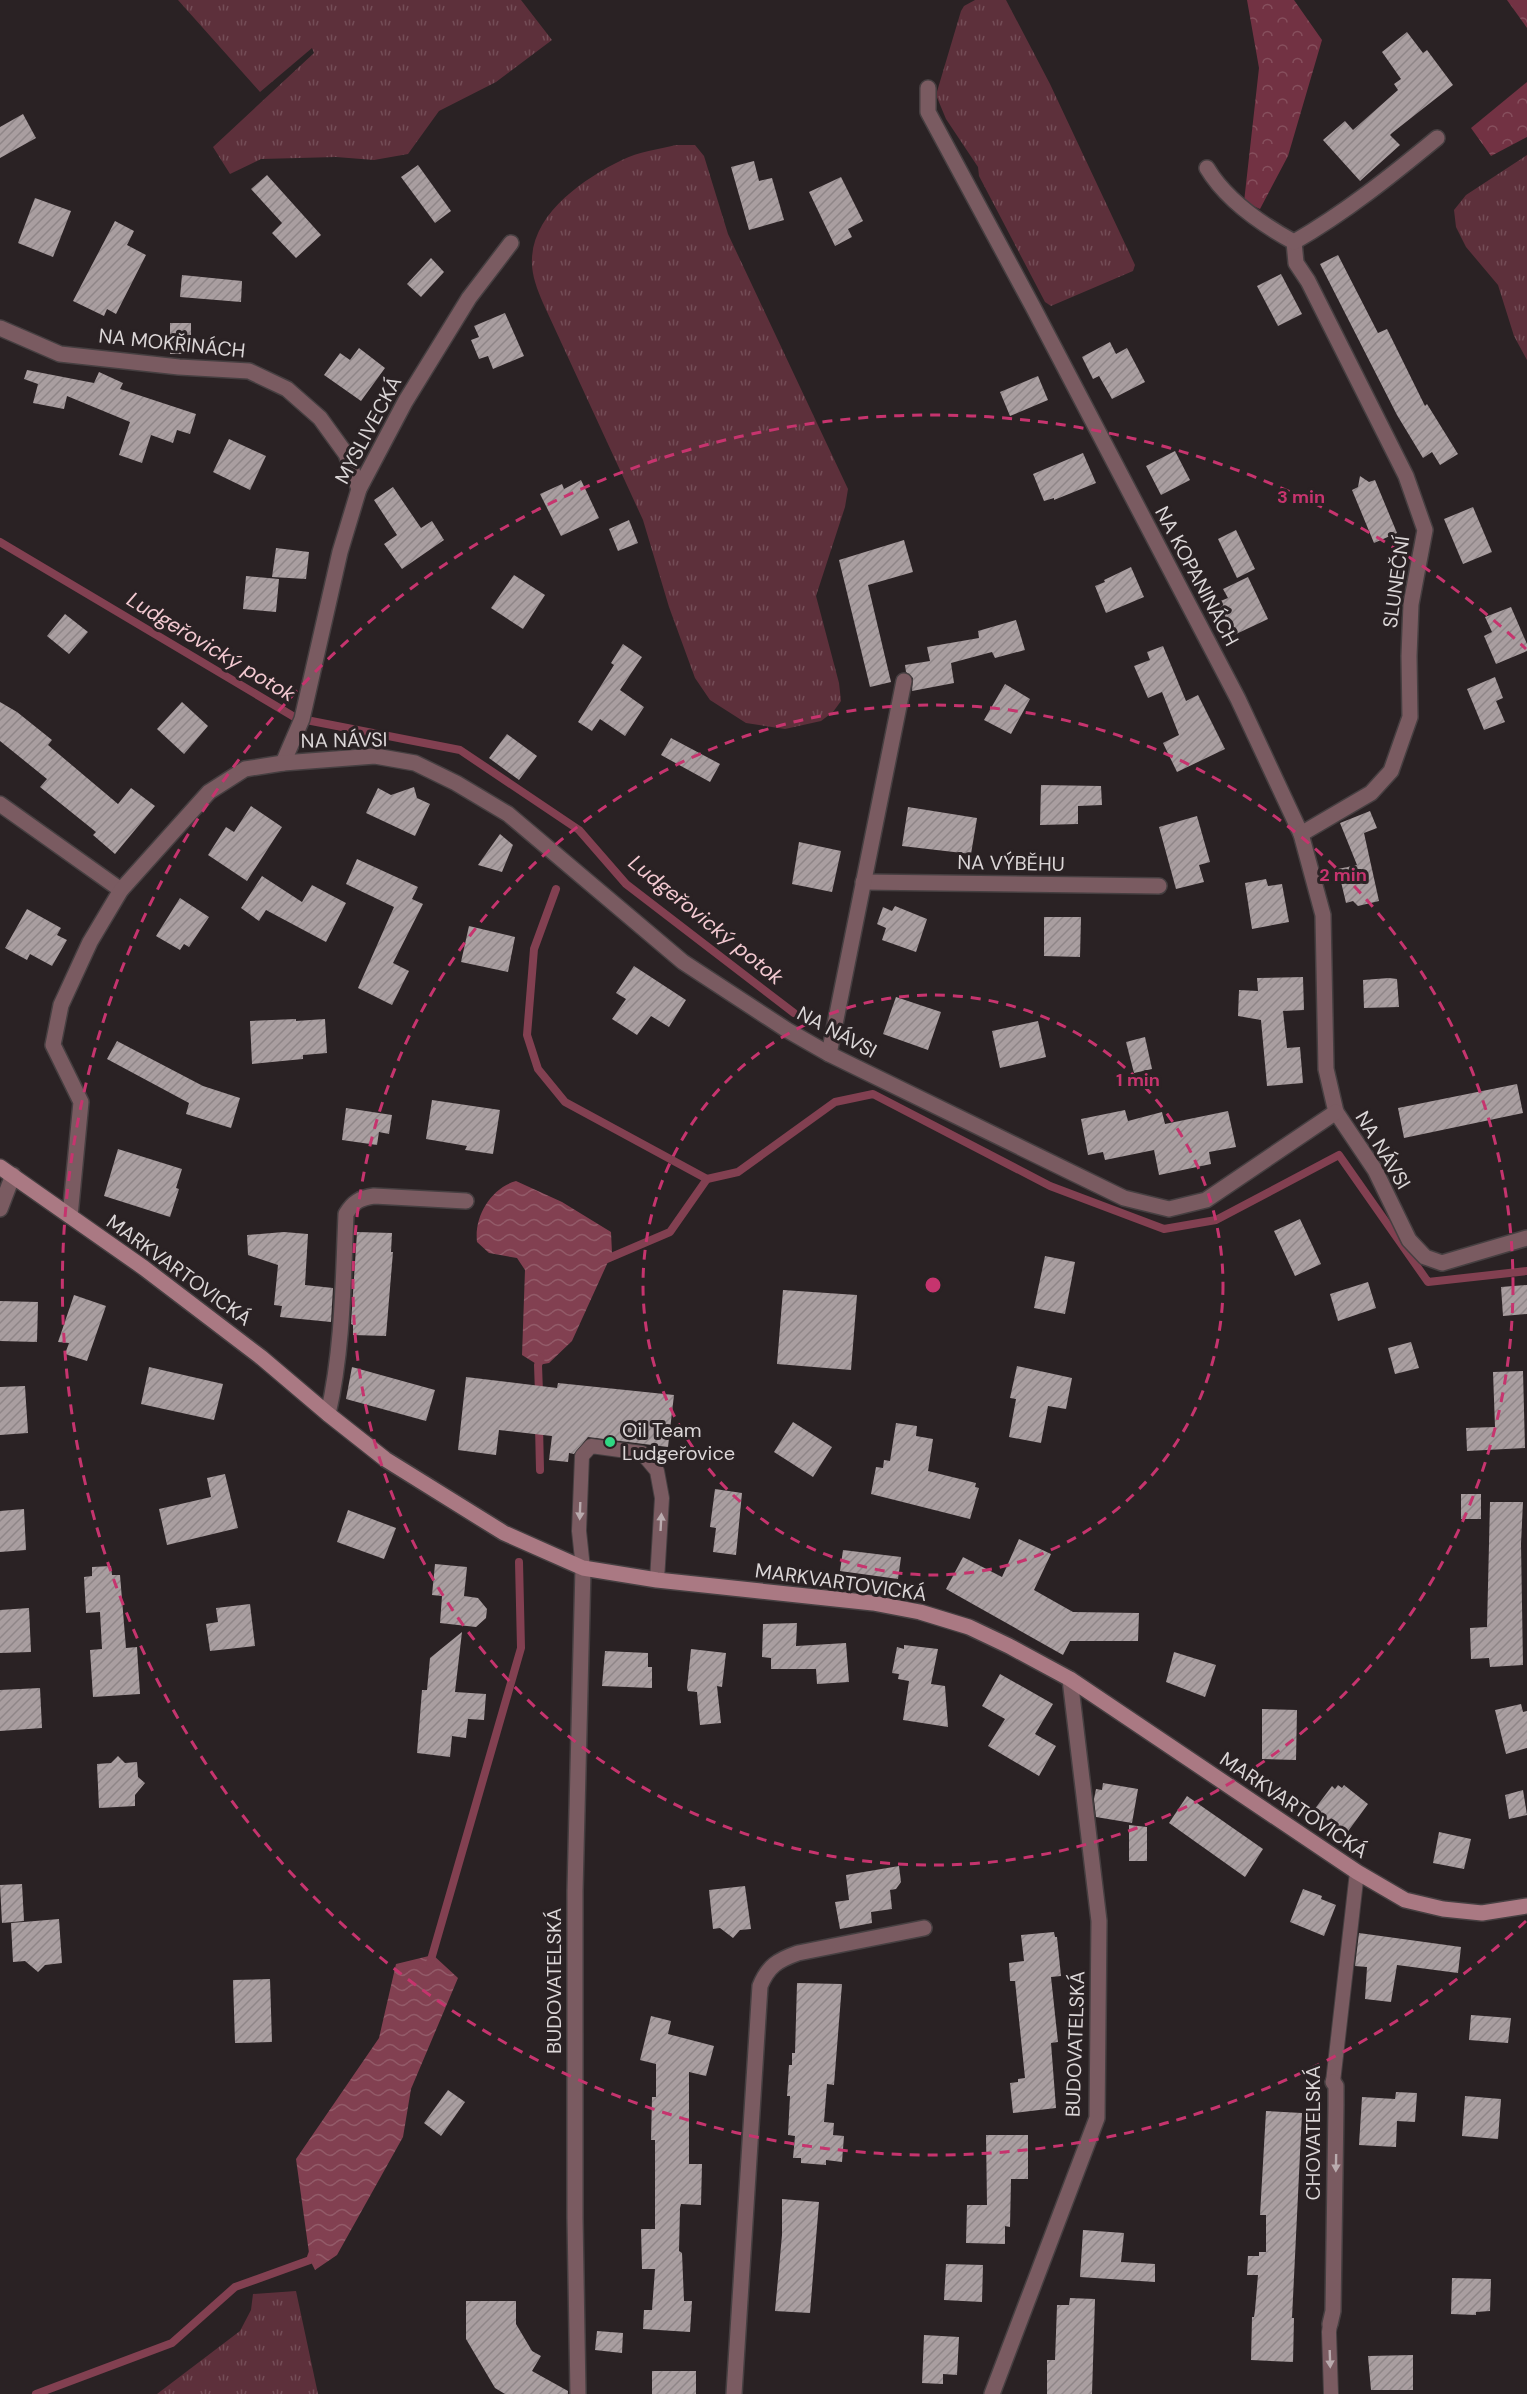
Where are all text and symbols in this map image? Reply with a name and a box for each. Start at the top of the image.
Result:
street label: NA MOKŘINÁCH [97,322,247,364]
street label: MYSLIVECKÁ [329,372,407,488]
text: 3 min [1277,485,1325,509]
street label: NA KOPANINÁCH [1149,502,1245,650]
street label: SLUNEČNÍ [1377,534,1415,630]
water label: Ludgeřovický potok [122,586,301,709]
street label: NA NÁVSI [300,726,388,754]
water label: Ludgeřovický potok [623,849,790,991]
street label: NA VÝBĚHU [957,849,1065,877]
text: 2 min [1319,863,1367,887]
street label: NA NÁVSI [793,1000,881,1064]
text: 1 min [1116,1068,1160,1092]
street label: NA NÁVSI [1350,1106,1416,1194]
street label: MARKVARTOVICKÁ [101,1209,257,1331]
centre of rings [923,1275,943,1295]
place label: Oil Team Ludgeřovice [622,1417,735,1466]
marker: Oil Team Ludgeřovice [603,1435,617,1449]
one-way arrow [575,1502,585,1521]
one-way arrow [656,1513,665,1532]
street label: MARKVARTOVICKÁ [754,1557,928,1607]
street label: MARKVARTOVICKÁ [1215,1746,1373,1864]
street label: BUDOVATELSKÁ [541,1908,567,2054]
street label: BUDOVATELSKÁ [1059,1971,1091,2117]
street label: CHOVATELSKÁ [1300,2065,1326,2201]
one-way arrow [1331,2154,1340,2173]
one-way arrow [1325,2349,1334,2368]

